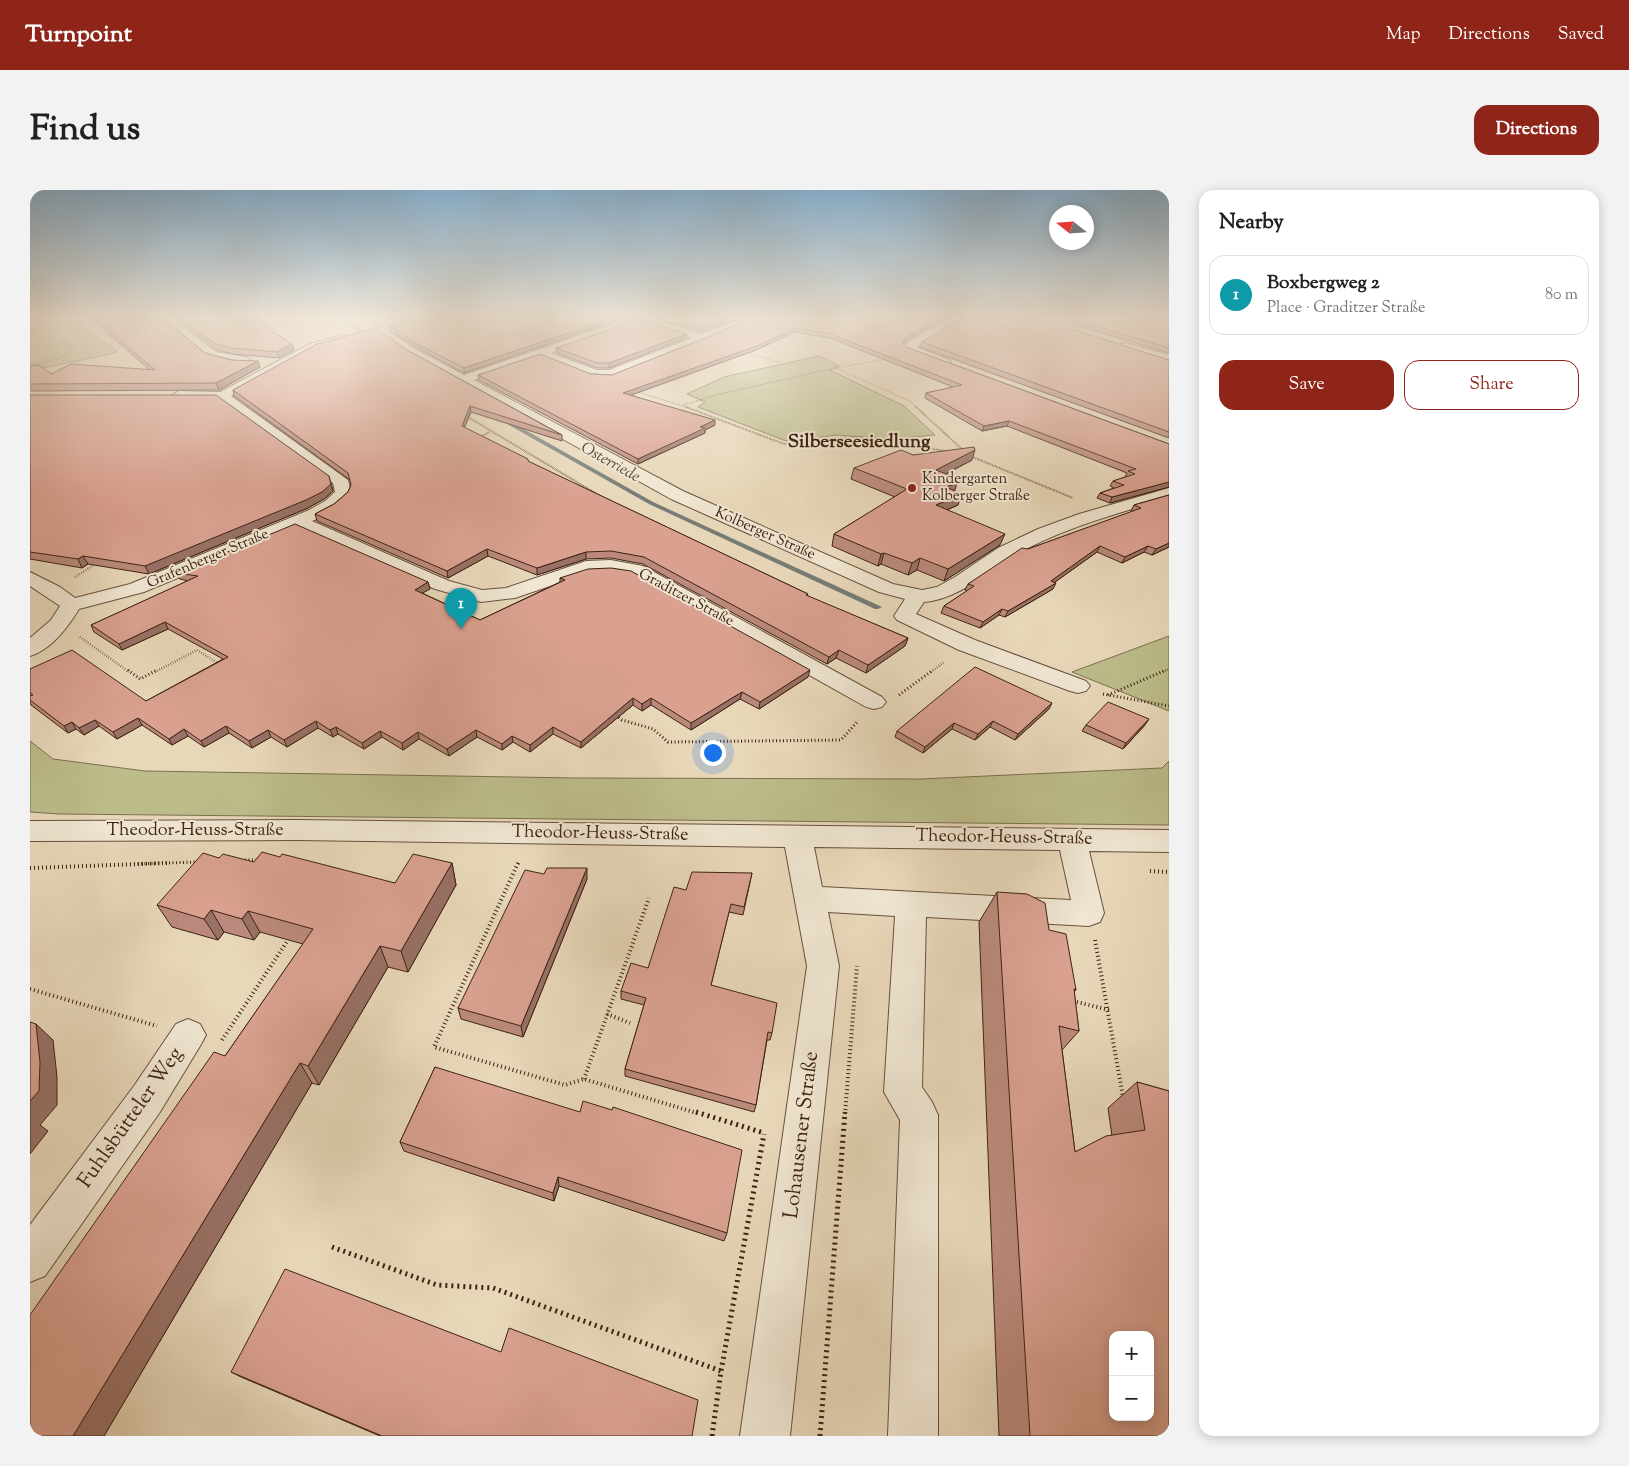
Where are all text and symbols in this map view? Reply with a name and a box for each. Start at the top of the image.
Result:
text: Turnpoint [25,18,132,52]
text: Map [1386,22,1421,48]
text: Directions [1449,22,1530,48]
text: Saved [1558,22,1604,48]
text: Find us [30,105,140,156]
button: Directions [1474,105,1599,155]
north arrow [1049,205,1094,250]
text: Nearby [1219,208,1284,238]
text: Boxbergweg 2 [1267,270,1380,297]
text: 1 [1233,284,1239,307]
text: 80 m [1545,284,1578,307]
text: Place · Graditzer Straße [1267,297,1426,320]
button: Save [1219,360,1394,410]
button: Share [1404,360,1579,410]
district label: Silberseesiedlung [788,429,931,456]
water label: Osterriede [576,437,644,489]
place label: Kindergarten Kolberger Straße [922,469,1030,507]
marker: Kindergarten Kolberger Straße [906,482,918,494]
street label: Kolberger Straße [711,502,819,566]
street label: Grafenberger Straße [144,524,272,594]
street label: Graditzer Straße [635,564,737,632]
pin: 1 [445,588,477,629]
your location [700,740,726,766]
street label: Theodor-Heuss-Straße [106,818,284,844]
street label: Theodor-Heuss-Straße [511,819,689,849]
street label: Theodor-Heuss-Straße [915,823,1093,853]
street label: Fuhlsbütteler Weg [71,1041,191,1195]
street label: Lohausener Straße [777,1050,827,1220]
map controls [1109,1331,1154,1421]
button: + [1109,1331,1154,1376]
button: − [1109,1376,1154,1421]

